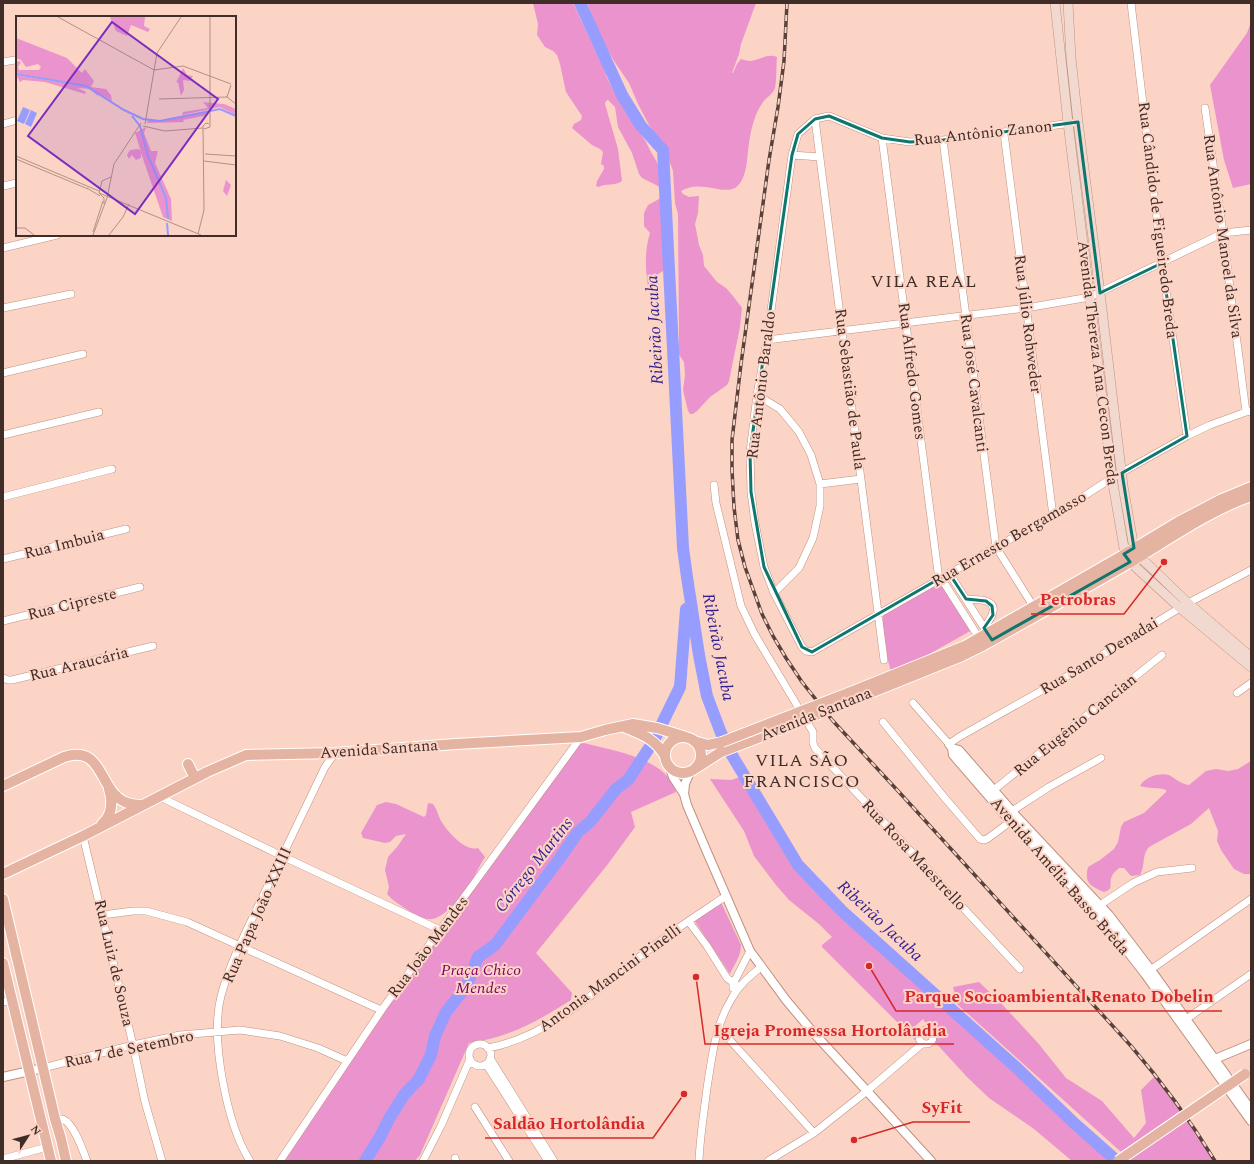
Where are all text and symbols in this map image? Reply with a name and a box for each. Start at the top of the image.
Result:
inset map [16,16,236,236]
street label: Rua Cândido de Figueiredo Breda [1132,100,1184,340]
street label: Rua Antônio Zanon [912,114,1054,152]
street label: Rua Antônio Manoel da Silva [1197,132,1249,340]
street label: Avenida Thereza Ana Cecon Breda [1071,239,1125,487]
street label: Rua Júlio Rohweder [1008,253,1048,395]
district label: VILA REAL [871,268,977,295]
water label: Ribeirão Jacuba [639,274,671,385]
street label: Rua Alfredo Gomes [892,301,932,441]
street label: Rua Sebastião de Paula [828,307,872,471]
street label: Rua Antônio Baraldo [740,310,782,460]
street label: Rua José Cavalcanti [954,312,994,454]
street label: Rua Ernesto Bergamasso [927,485,1091,593]
street label: Rua Imbuia [21,522,107,566]
street label: Rua Cipreste [25,581,119,627]
callout: Petrobras [1031,585,1124,614]
text: Petrobras [1040,587,1116,613]
water label: Ribeirão Jacuba [695,591,741,704]
street label: Rua Santo Denadai [1035,611,1163,701]
street label: Rua Araucária [27,640,131,688]
street label: Rua Eugênio Cancian [1008,668,1142,782]
street label: Avenida Santana [757,681,875,747]
street label: Avenida Santana [319,733,439,765]
district label: VILA SÃO FRANCISCO [743,747,861,795]
street label: Avenida Amélia Basso Brêda [984,792,1136,961]
street label: Rua Rosa Maestrello [856,794,972,916]
water label: Córrego Martins [489,812,579,918]
street label: Rua Papa João XXIII [216,843,298,987]
water label: Ribeirão Jacuba [831,874,929,968]
street label: Rua João Mendes [382,891,474,1003]
street label: Rua Luiz de Souza [88,897,140,1029]
street label: Antonia Mancini Pinelli [533,918,687,1038]
park label: Praça Chico Mendes [441,958,521,1000]
callout: Parque Socioambiental Renato Dobelin [896,982,1222,1011]
text: Parque Socioambiental Renato Dobelin [904,984,1214,1010]
callout: Igreja Promesssa Hortolândia [705,1015,954,1044]
text: Igreja Promesssa Hortolândia [714,1018,947,1044]
street label: Rua 7 de Setembro [62,1024,196,1074]
callout: SyFit [913,1093,970,1122]
text: SyFit [922,1095,963,1121]
callout: Saldão Hortolândia [485,1109,653,1138]
text: Saldão Hortolândia [493,1111,645,1137]
north arrow [8,1116,48,1156]
text: N [26,1122,45,1139]

